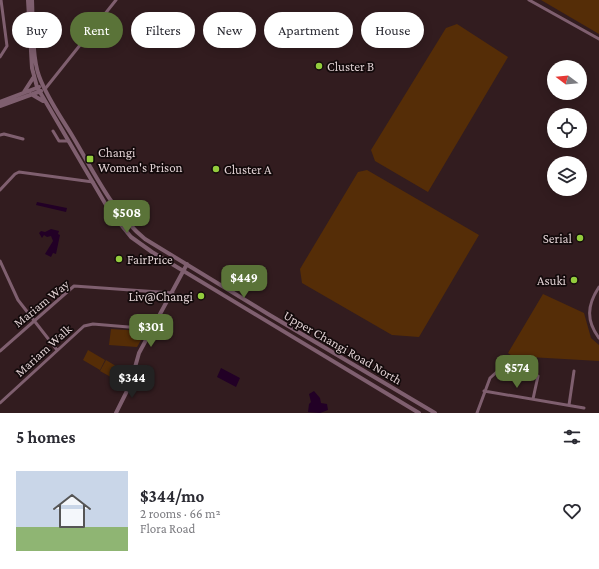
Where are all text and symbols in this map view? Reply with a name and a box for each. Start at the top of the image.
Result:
chip: Buy [12,12,62,48]
chip: Rent [70,12,123,48]
chip: Filters [131,12,195,48]
chip: New [203,12,256,48]
chip: Apartment [264,12,353,48]
chip: House [361,12,424,48]
place label: Cluster B [327,59,374,74]
north arrow [547,60,587,100]
map controls [547,60,587,196]
marker: Cluster B [314,61,324,71]
button: locate [547,108,587,148]
place label: Changi Women's Prison [98,145,183,175]
marker: Changi Women's Prison [85,154,95,164]
button: layers [547,156,587,196]
place label: Cluster A [224,162,272,177]
marker: Cluster A [211,164,221,174]
pin: $508 [103,200,151,234]
text: $508 [113,205,141,220]
place label: Serial [543,231,573,246]
marker: Serial [575,233,585,243]
place label: FairPrice [127,252,173,267]
marker: FairPrice [114,254,124,264]
pin: $449 [220,265,268,299]
text: $449 [230,270,258,285]
place label: Asuki [537,273,567,288]
marker: Asuki [569,275,579,285]
street label: Mariam Way [11,276,73,330]
place label: Liv@Changi [128,289,194,304]
marker: Liv@Changi [196,291,206,301]
street label: Upper Changi Road North [281,307,405,387]
pin: $301 [127,314,175,348]
text: $301 [138,319,164,334]
street label: Mariam Walk [12,321,75,380]
pin: $574 [493,355,541,389]
text: $574 [504,360,530,375]
pin: $344 [108,365,156,399]
text: $344 [119,370,145,385]
icon: filters [561,426,583,448]
text: 5 homes [16,428,75,447]
icon: home [48,487,96,535]
text: $344/mo [140,487,204,506]
icon: heart [561,500,583,522]
text: 2 rooms · 66 m² [140,506,221,521]
text: Flora Road [140,521,195,536]

